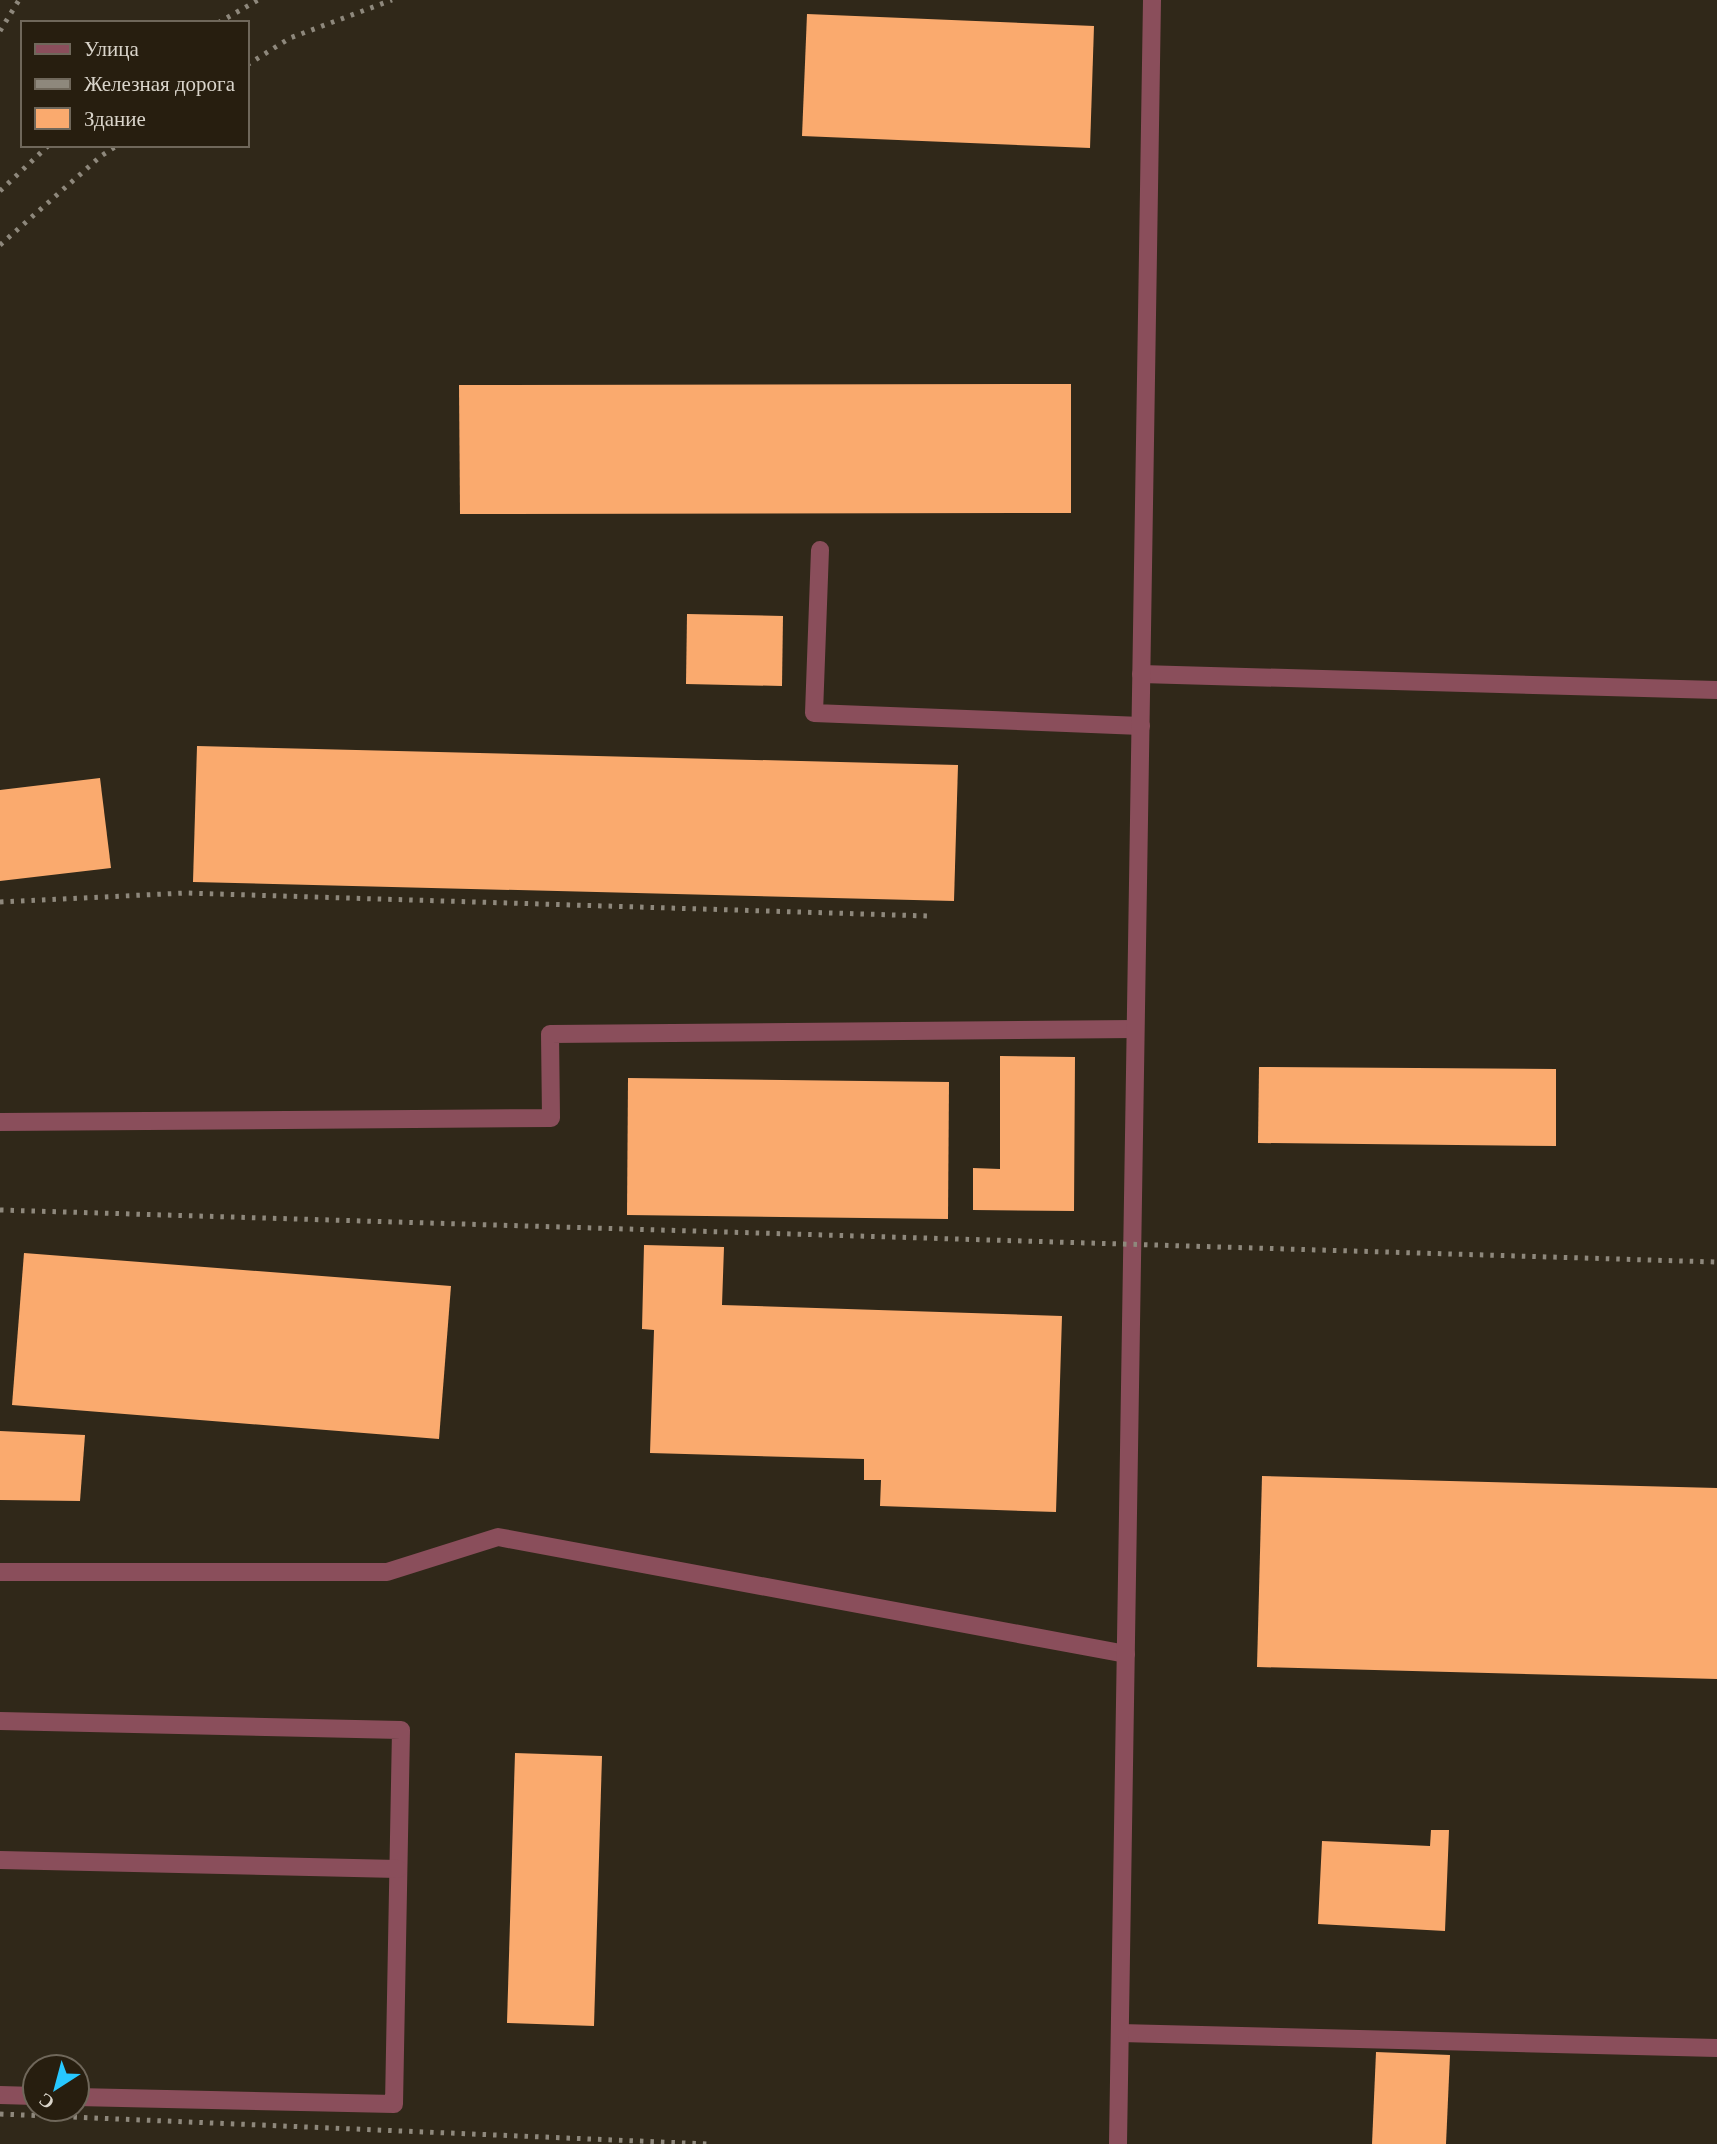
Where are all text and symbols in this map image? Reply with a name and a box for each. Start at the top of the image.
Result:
legend [21,21,248,147]
text: Улица [84,37,139,61]
text: Железная дорога [84,72,236,96]
text: Здание [84,107,146,131]
north arrow [21,2053,91,2123]
text: С [35,2089,58,2114]

